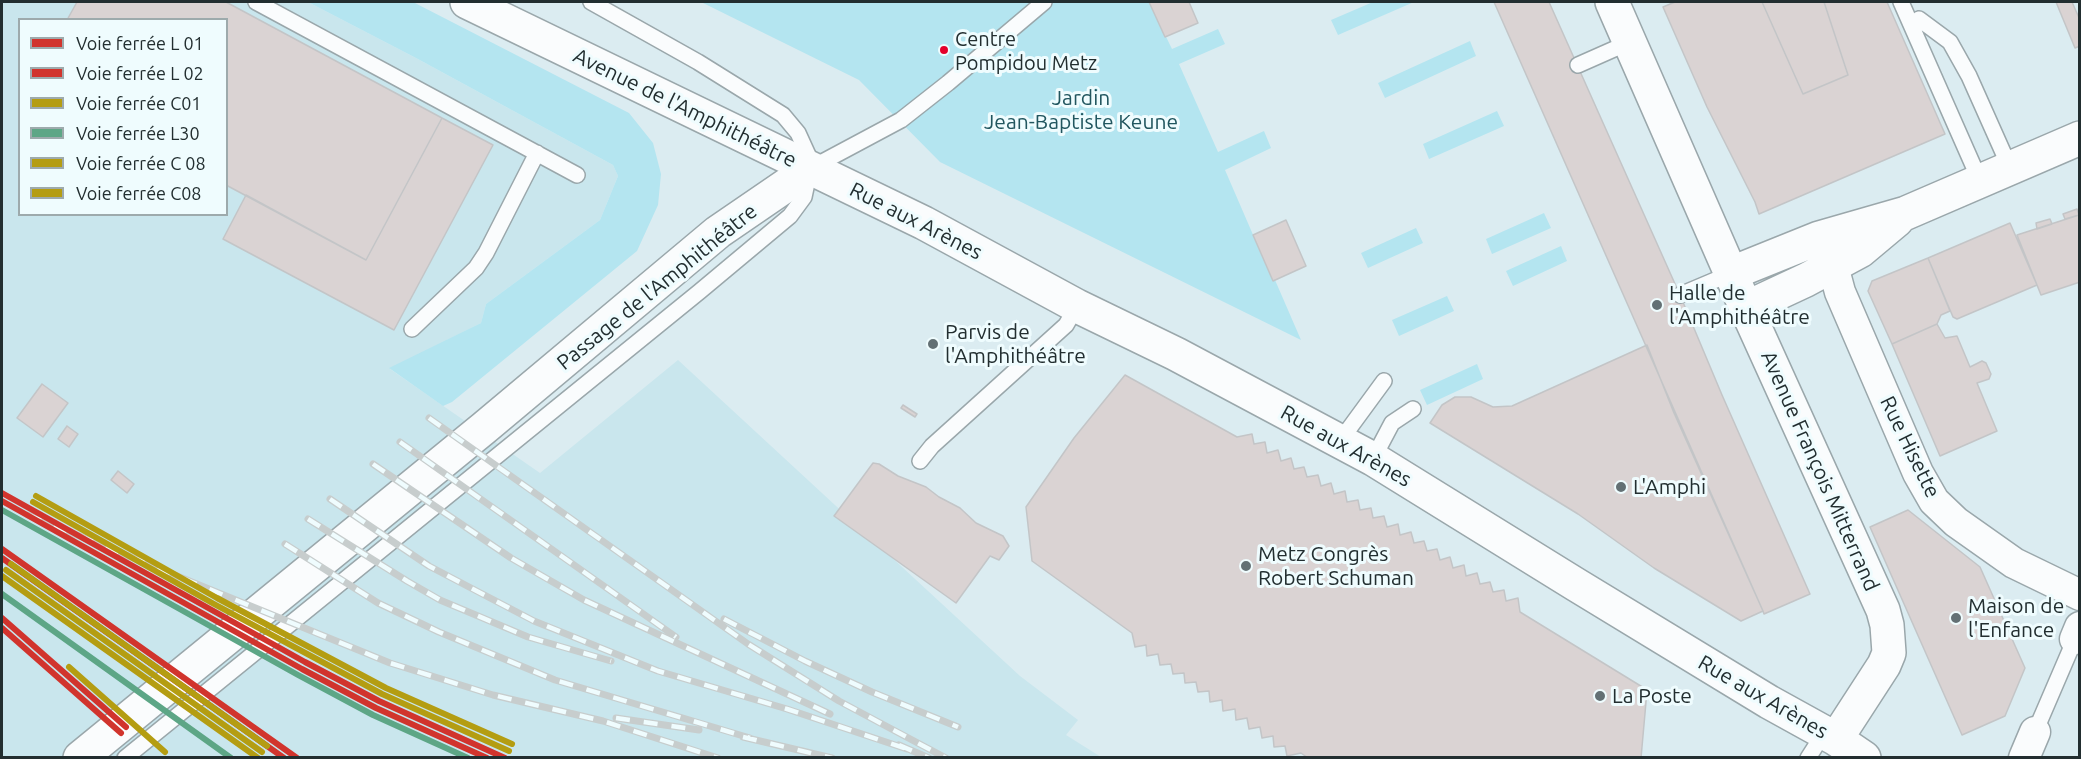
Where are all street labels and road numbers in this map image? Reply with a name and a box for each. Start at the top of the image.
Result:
street label: Avenue de l'Amphithéâtre [569,43,801,173]
street label: Rue aux Arènes [845,177,987,265]
street label: Passage de l'Amphithéâtre [552,199,762,375]
street label: Avenue François Mitterrand [1756,347,1884,595]
street label: Rue Hisette [1875,392,1945,502]
street label: Rue aux Arènes [1276,400,1416,492]
street label: Rue aux Arènes [1694,650,1832,744]

